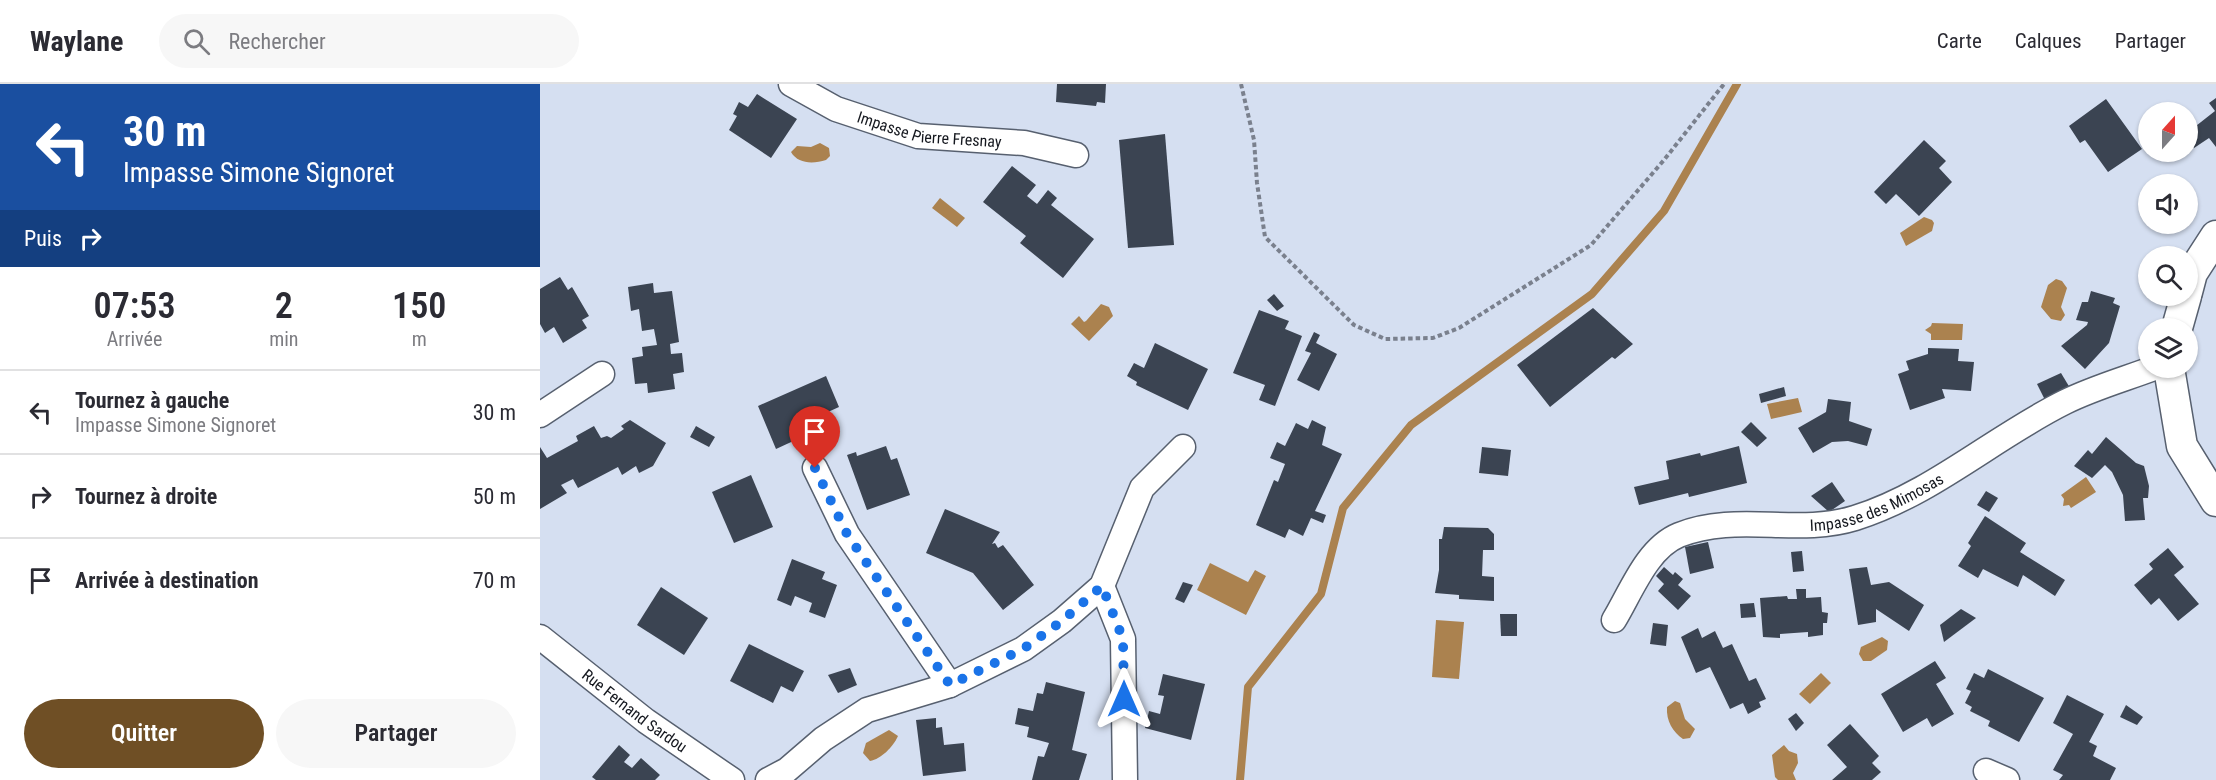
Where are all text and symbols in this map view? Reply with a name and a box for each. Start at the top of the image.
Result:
search box [159,14,579,68]
text: Waylane [30,25,123,58]
icon: search [180,25,213,58]
text: Rechercher [228,29,326,54]
text: Carte [1937,29,1982,53]
text: Calques [2015,29,2082,53]
text: Partager [2115,29,2186,53]
north arrow [2138,102,2198,162]
map controls [2138,102,2198,378]
text: 30 m [123,107,206,156]
street label: Impasse Pierre Fresnay [855,107,1003,151]
icon: left [24,108,102,186]
text: Impasse Simone Signoret [123,157,395,189]
button: sound [2138,174,2198,234]
icon: right [74,222,107,255]
text: Puis [24,226,62,251]
button: search [2138,246,2198,306]
text: 07:53 [94,285,176,327]
text: 2 [275,285,293,327]
text: 150 [392,285,446,327]
button: layers [2138,318,2198,378]
text: Arrivée [107,327,162,351]
text: min [269,327,298,351]
text: m [412,327,427,351]
text: Tournez à gauche [75,388,229,413]
icon: left [24,396,57,429]
text: 30 m [473,400,516,425]
pin [789,406,840,468]
text: Impasse Simone Signoret [75,413,276,437]
icon: arrive [798,415,831,448]
street label: Impasse des Mimosas [1809,469,1946,535]
icon: right [24,480,57,513]
text: Tournez à droite [75,484,217,509]
text: 50 m [473,484,516,509]
icon: arrive [24,564,57,597]
text: Arrivée à destination [75,568,259,593]
text: 70 m [473,568,516,593]
street label: Rue Fernand Sardou [579,665,691,756]
position arrow [1092,667,1156,731]
button: Quitter [24,699,264,768]
button: Partager [276,699,516,768]

